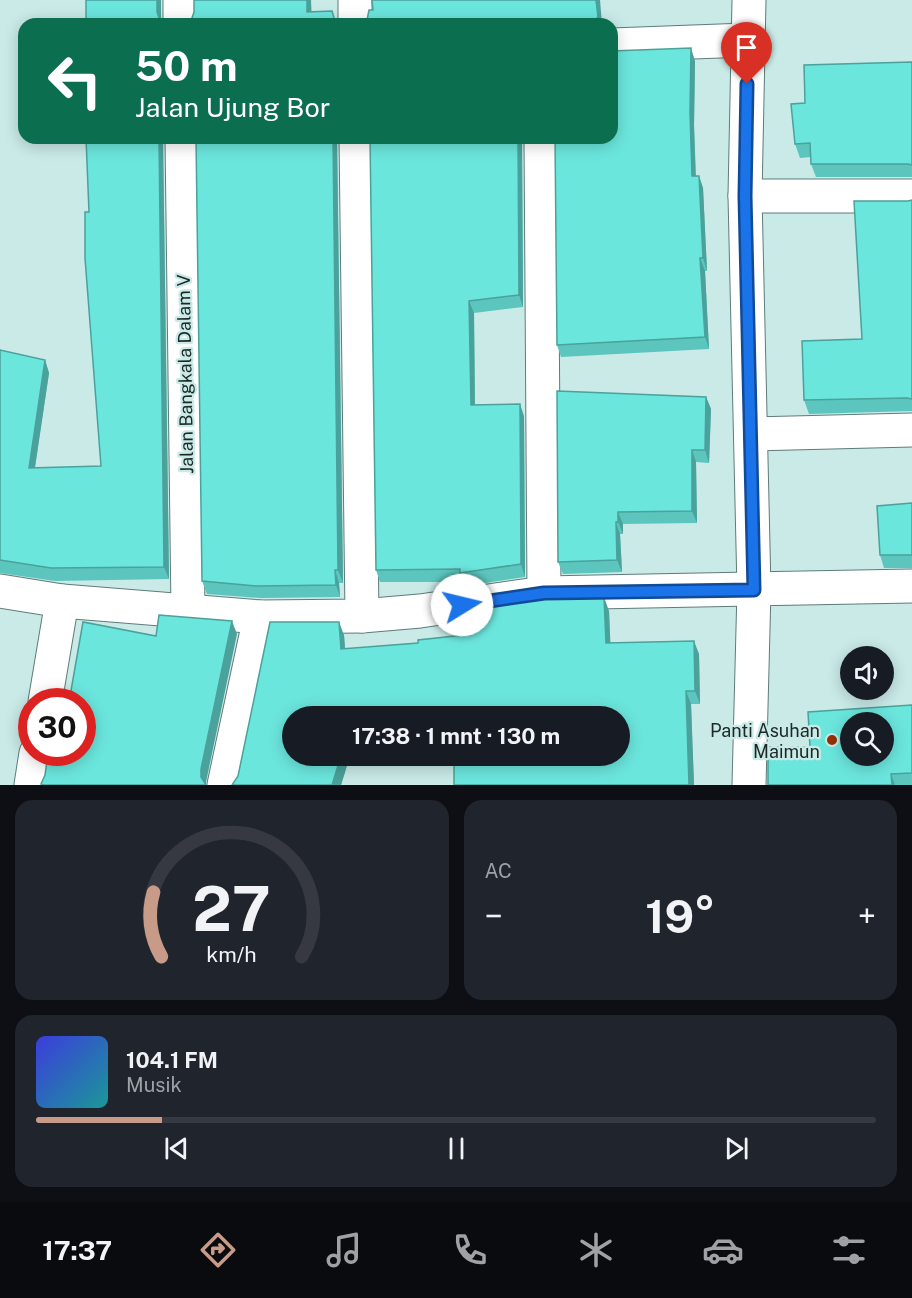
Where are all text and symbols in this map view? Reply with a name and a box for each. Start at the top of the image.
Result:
pin [721,22,772,84]
icon: arrive [730,31,763,64]
text: 50 m [135,41,238,90]
icon: left [36,42,114,120]
text: Jalan Ujung Bor [135,91,330,123]
street label: Jalan Bangkala Dalam V [173,274,197,474]
position arrow [430,573,494,637]
map controls [840,646,894,766]
button: sound [840,646,894,700]
speed limit sign: 30 [18,688,96,766]
button: search [840,712,894,766]
place label: Panti Asuhan Maimun [710,720,820,762]
text: 17:38 · 1 mnt · 130 m [352,723,560,749]
marker: Panti Asuhan Maimun [825,733,839,747]
text: AC [485,859,512,883]
text: 27 [192,872,271,945]
text: 19° [645,890,715,943]
text: − [485,897,503,935]
text: + [858,897,876,935]
text: km/h [207,942,257,967]
text: 104.1 FM [126,1047,218,1073]
text: Musik [126,1073,182,1097]
icon: previous [160,1132,193,1165]
icon: pause [440,1132,473,1165]
icon: next [720,1132,753,1165]
icon: directions [197,1229,239,1271]
icon: music [323,1229,365,1271]
icon: phone [449,1229,491,1271]
icon: climate [575,1229,617,1271]
icon: car [702,1229,744,1271]
icon: filters [828,1229,870,1271]
text: 17:37 [42,1234,112,1266]

